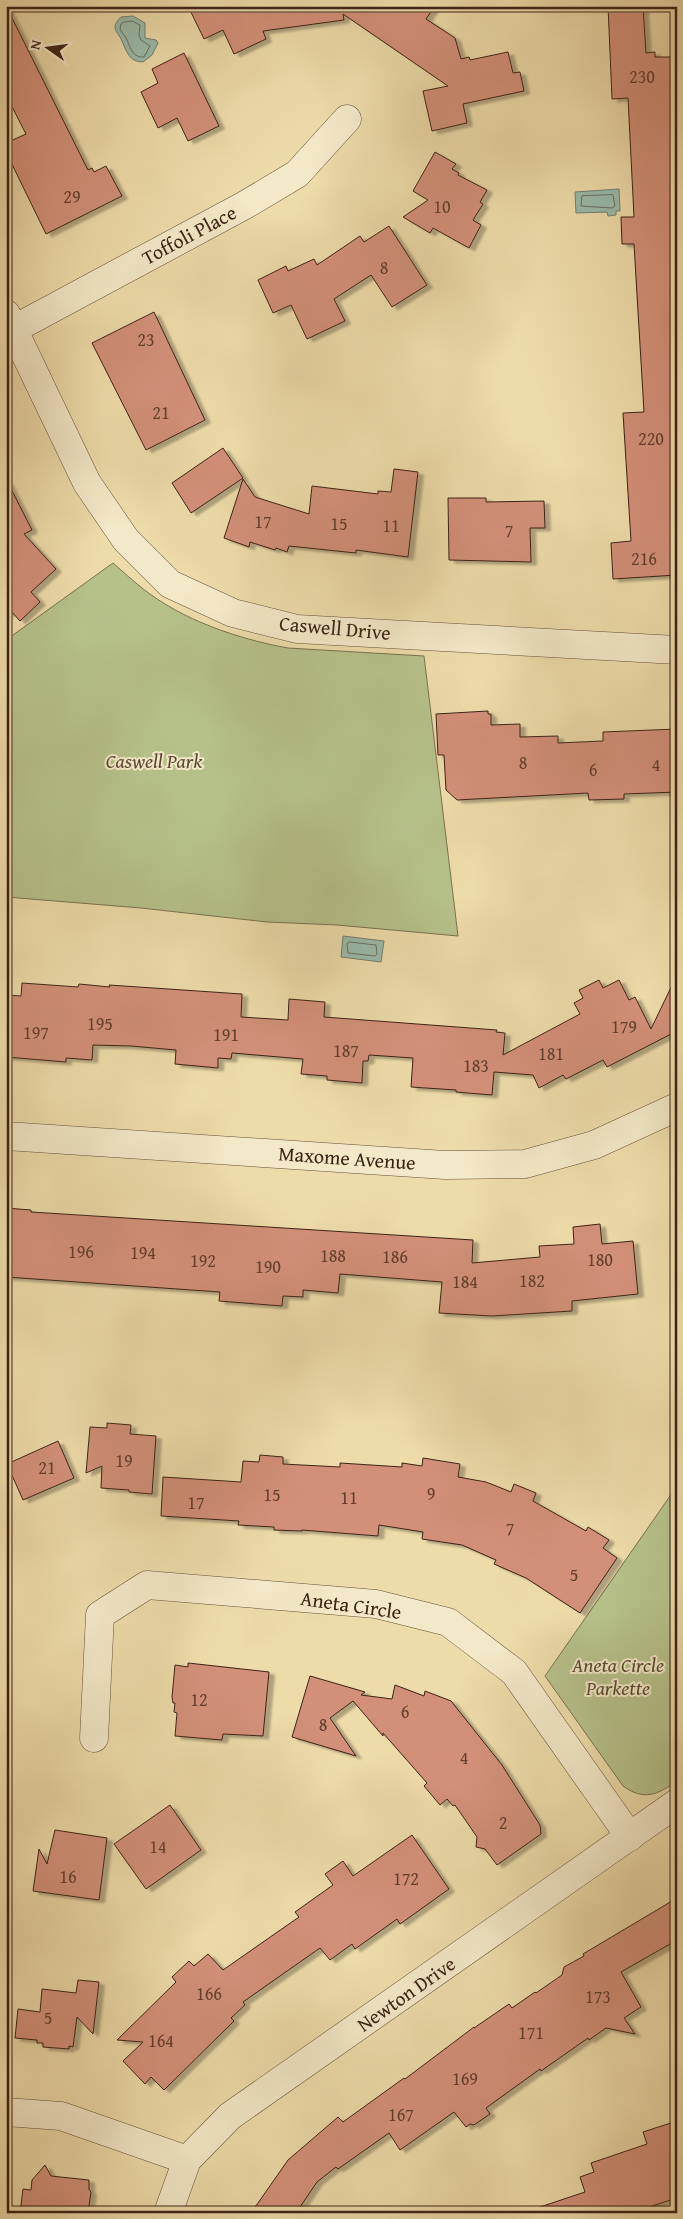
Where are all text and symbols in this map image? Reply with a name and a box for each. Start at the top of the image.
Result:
north arrow [22,22,72,72]
text: N [25,37,46,52]
house number: 230 [629,63,655,90]
house number: 29 [63,183,81,210]
house number: 10 [433,193,451,220]
street label: Toffoli Place [136,197,241,272]
house number: 8 [380,254,388,281]
house number: 23 [137,326,155,353]
house number: 21 [152,399,170,426]
house number: 220 [638,425,664,452]
house number: 17 [254,508,272,535]
house number: 15 [330,510,348,537]
house number: 11 [382,512,400,539]
house number: 7 [505,517,513,544]
house number: 216 [631,545,657,572]
street label: Caswell Drive [278,608,392,647]
park label: Caswell Park [106,746,203,775]
house number: 8 [519,749,527,776]
house number: 4 [652,751,660,778]
house number: 6 [589,756,597,783]
house number: 195 [87,1010,113,1037]
house number: 179 [611,1013,637,1040]
house number: 197 [23,1019,49,1046]
house number: 191 [213,1021,239,1048]
house number: 187 [333,1037,359,1064]
house number: 181 [538,1040,564,1067]
house number: 183 [463,1052,489,1079]
street label: Maxome Avenue [277,1138,417,1177]
house number: 196 [68,1238,94,1265]
house number: 194 [130,1239,156,1266]
house number: 188 [320,1242,346,1269]
house number: 186 [382,1243,408,1270]
house number: 180 [587,1246,613,1273]
house number: 192 [190,1247,216,1274]
house number: 190 [255,1253,281,1280]
house number: 182 [519,1267,545,1294]
house number: 184 [452,1268,478,1295]
house number: 19 [115,1447,133,1474]
house number: 21 [38,1454,56,1481]
house number: 9 [427,1480,435,1507]
house number: 15 [263,1481,281,1508]
house number: 11 [340,1484,358,1511]
house number: 17 [187,1489,205,1516]
house number: 7 [506,1515,514,1542]
house number: 5 [570,1561,578,1588]
street label: Aneta Circle [299,1583,403,1626]
park label: Aneta Circle Parkette [571,1650,664,1702]
house number: 12 [190,1686,208,1713]
house number: 6 [401,1698,409,1725]
house number: 8 [319,1711,327,1738]
house number: 4 [460,1744,468,1771]
house number: 2 [499,1809,507,1836]
house number: 14 [149,1833,167,1860]
house number: 16 [59,1863,77,1890]
house number: 172 [393,1865,419,1892]
street label: Newton Drive [351,1949,461,2038]
house number: 166 [196,1980,222,2007]
house number: 173 [585,1983,611,2010]
house number: 5 [44,2004,52,2031]
house number: 171 [518,2019,544,2046]
house number: 164 [148,2027,174,2054]
house number: 169 [452,2065,478,2092]
house number: 167 [388,2101,414,2128]

